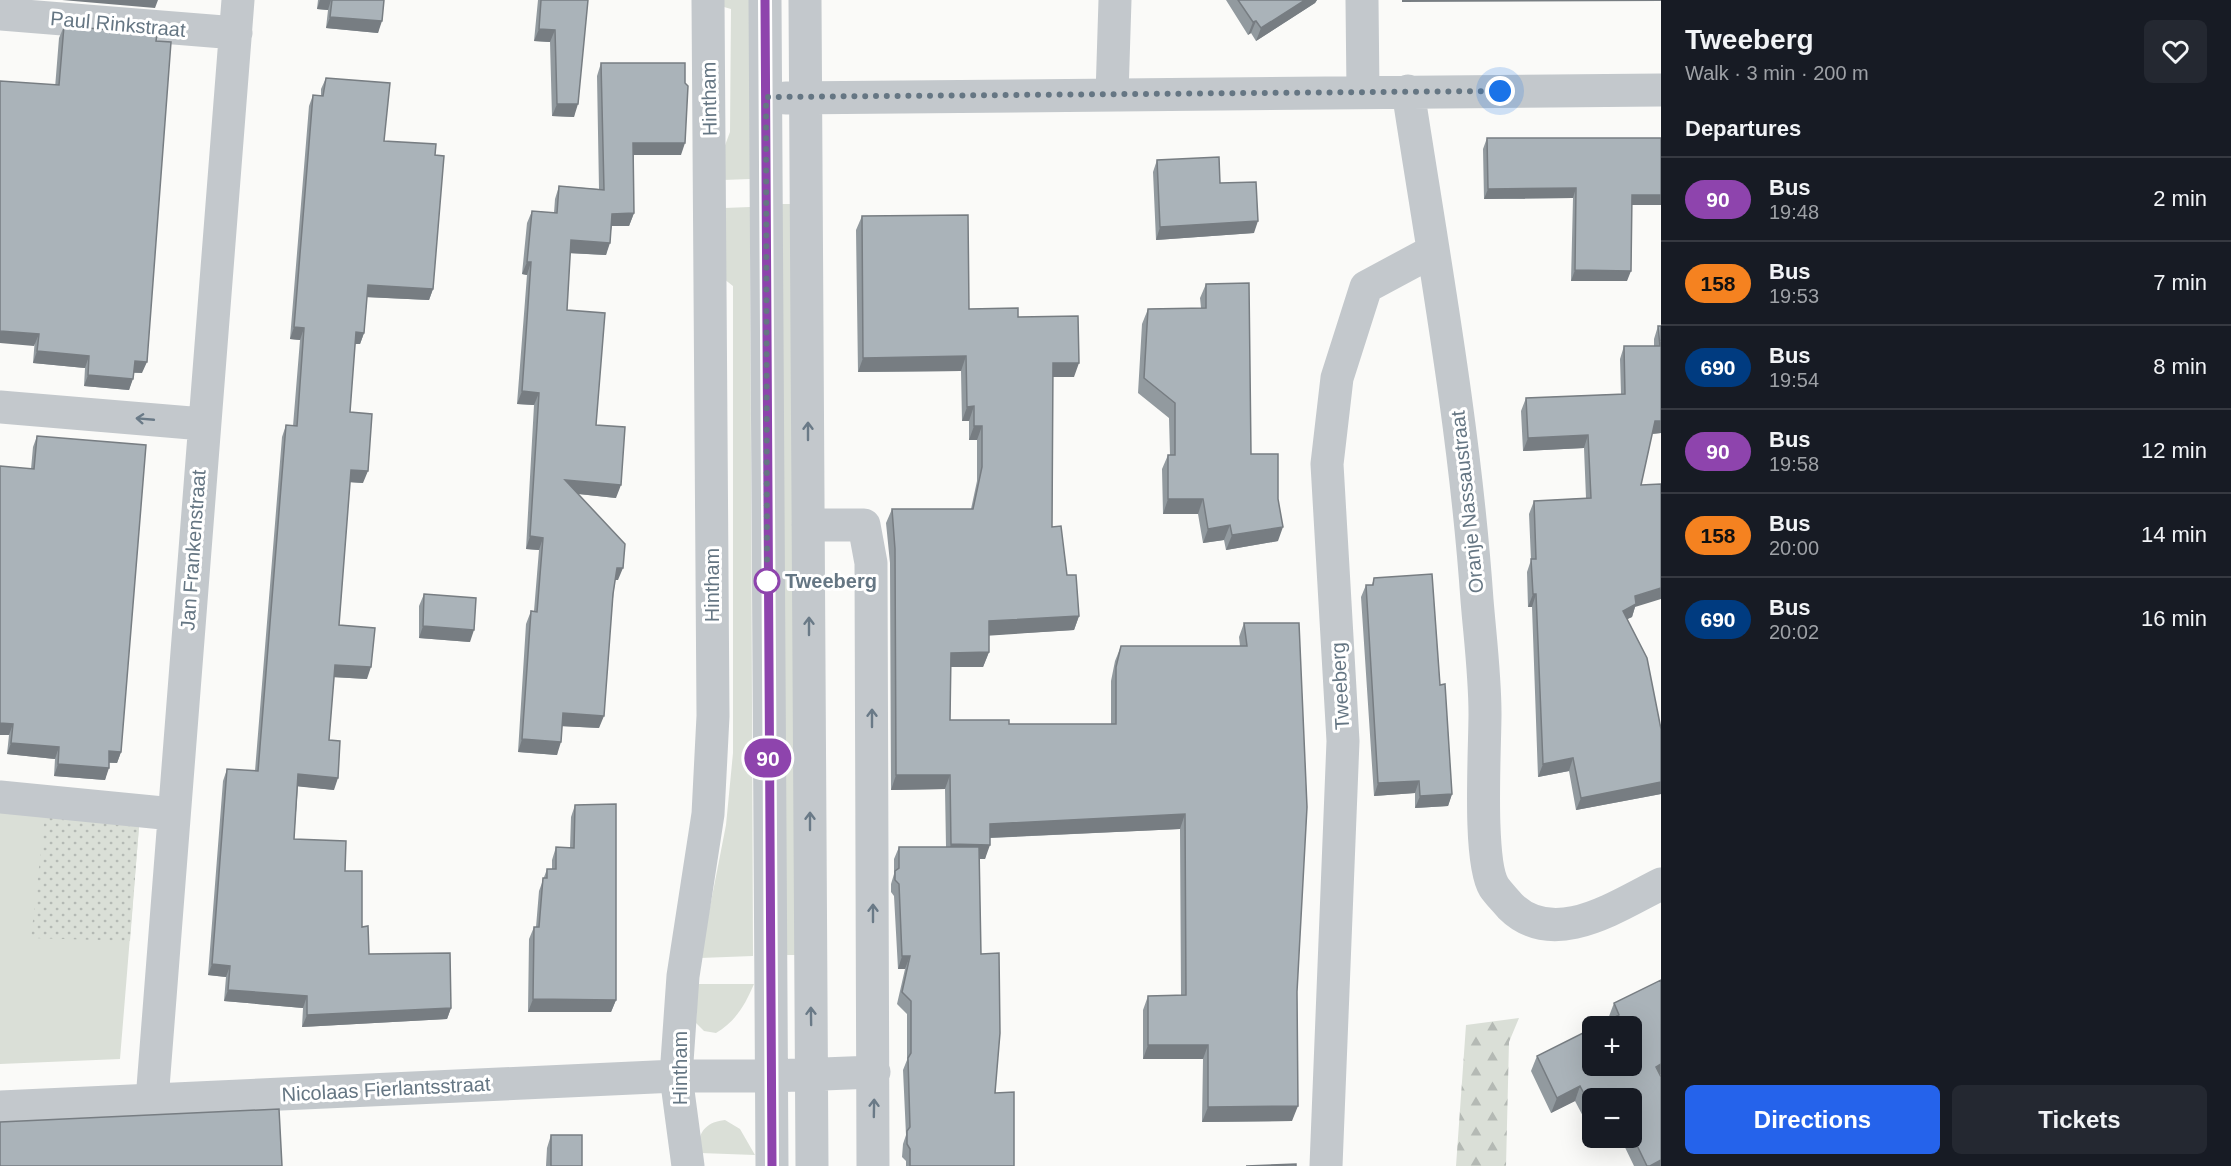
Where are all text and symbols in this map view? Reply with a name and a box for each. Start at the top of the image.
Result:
street label: Paul Rinkstraat [49,7,187,41]
button: heart [2144,20,2207,83]
text: Tweeberg [1685,24,1814,55]
street label: Hintham [697,62,721,136]
text: Walk · 3 min · 200 m [1685,62,1869,84]
your location [1485,76,1515,106]
text: Departures [1685,116,1801,141]
text: Bus [1769,175,1811,200]
text: 2 min [2153,186,2207,211]
text: 90 [1706,188,1730,211]
text: 19:48 [1769,201,1819,223]
text: Bus [1769,259,1811,284]
text: 7 min [2153,270,2207,295]
text: 158 [1700,272,1736,295]
text: 19:53 [1769,285,1819,307]
text: Bus [1769,343,1811,368]
text: 8 min [2153,354,2207,379]
text: 690 [1700,356,1736,379]
text: 19:54 [1769,369,1819,391]
street label: Oranje Nassaustraat [1446,409,1488,594]
one-way arrow [135,413,155,424]
one-way arrow [802,422,814,442]
text: Bus [1769,427,1811,452]
text: 12 min [2141,438,2207,463]
text: 90 [1706,440,1730,463]
text: 19:58 [1769,453,1819,475]
street label: Jan Frankenstraat [176,468,210,631]
text: Bus [1769,511,1811,536]
text: 14 min [2141,522,2207,547]
text: 158 [1700,524,1736,547]
text: 20:00 [1769,537,1819,559]
street label: Hintham [701,548,723,622]
marker: Tweeberg [754,568,780,594]
place label: Tweeberg [785,570,877,592]
text: Bus [1769,595,1811,620]
text: 16 min [2141,606,2207,631]
text: 690 [1700,608,1736,631]
one-way arrow [803,617,815,637]
text: 20:02 [1769,621,1819,643]
street label: Tweeberg [1327,642,1353,730]
one-way arrow [866,708,878,728]
line badge: 90 [741,738,795,777]
text: 90 [756,747,780,770]
one-way arrow [804,812,816,832]
one-way arrow [867,903,879,923]
one-way arrow [805,1007,817,1027]
map controls [1582,1016,1642,1148]
button: + [1582,1016,1642,1076]
street label: Hintham [669,1031,691,1105]
street label: Nicolaas Fierlantsstraat [281,1073,491,1105]
button: Directions [1685,1085,1940,1154]
button: Tickets [1952,1085,2207,1154]
button: − [1582,1088,1642,1148]
one-way arrow [868,1098,880,1118]

